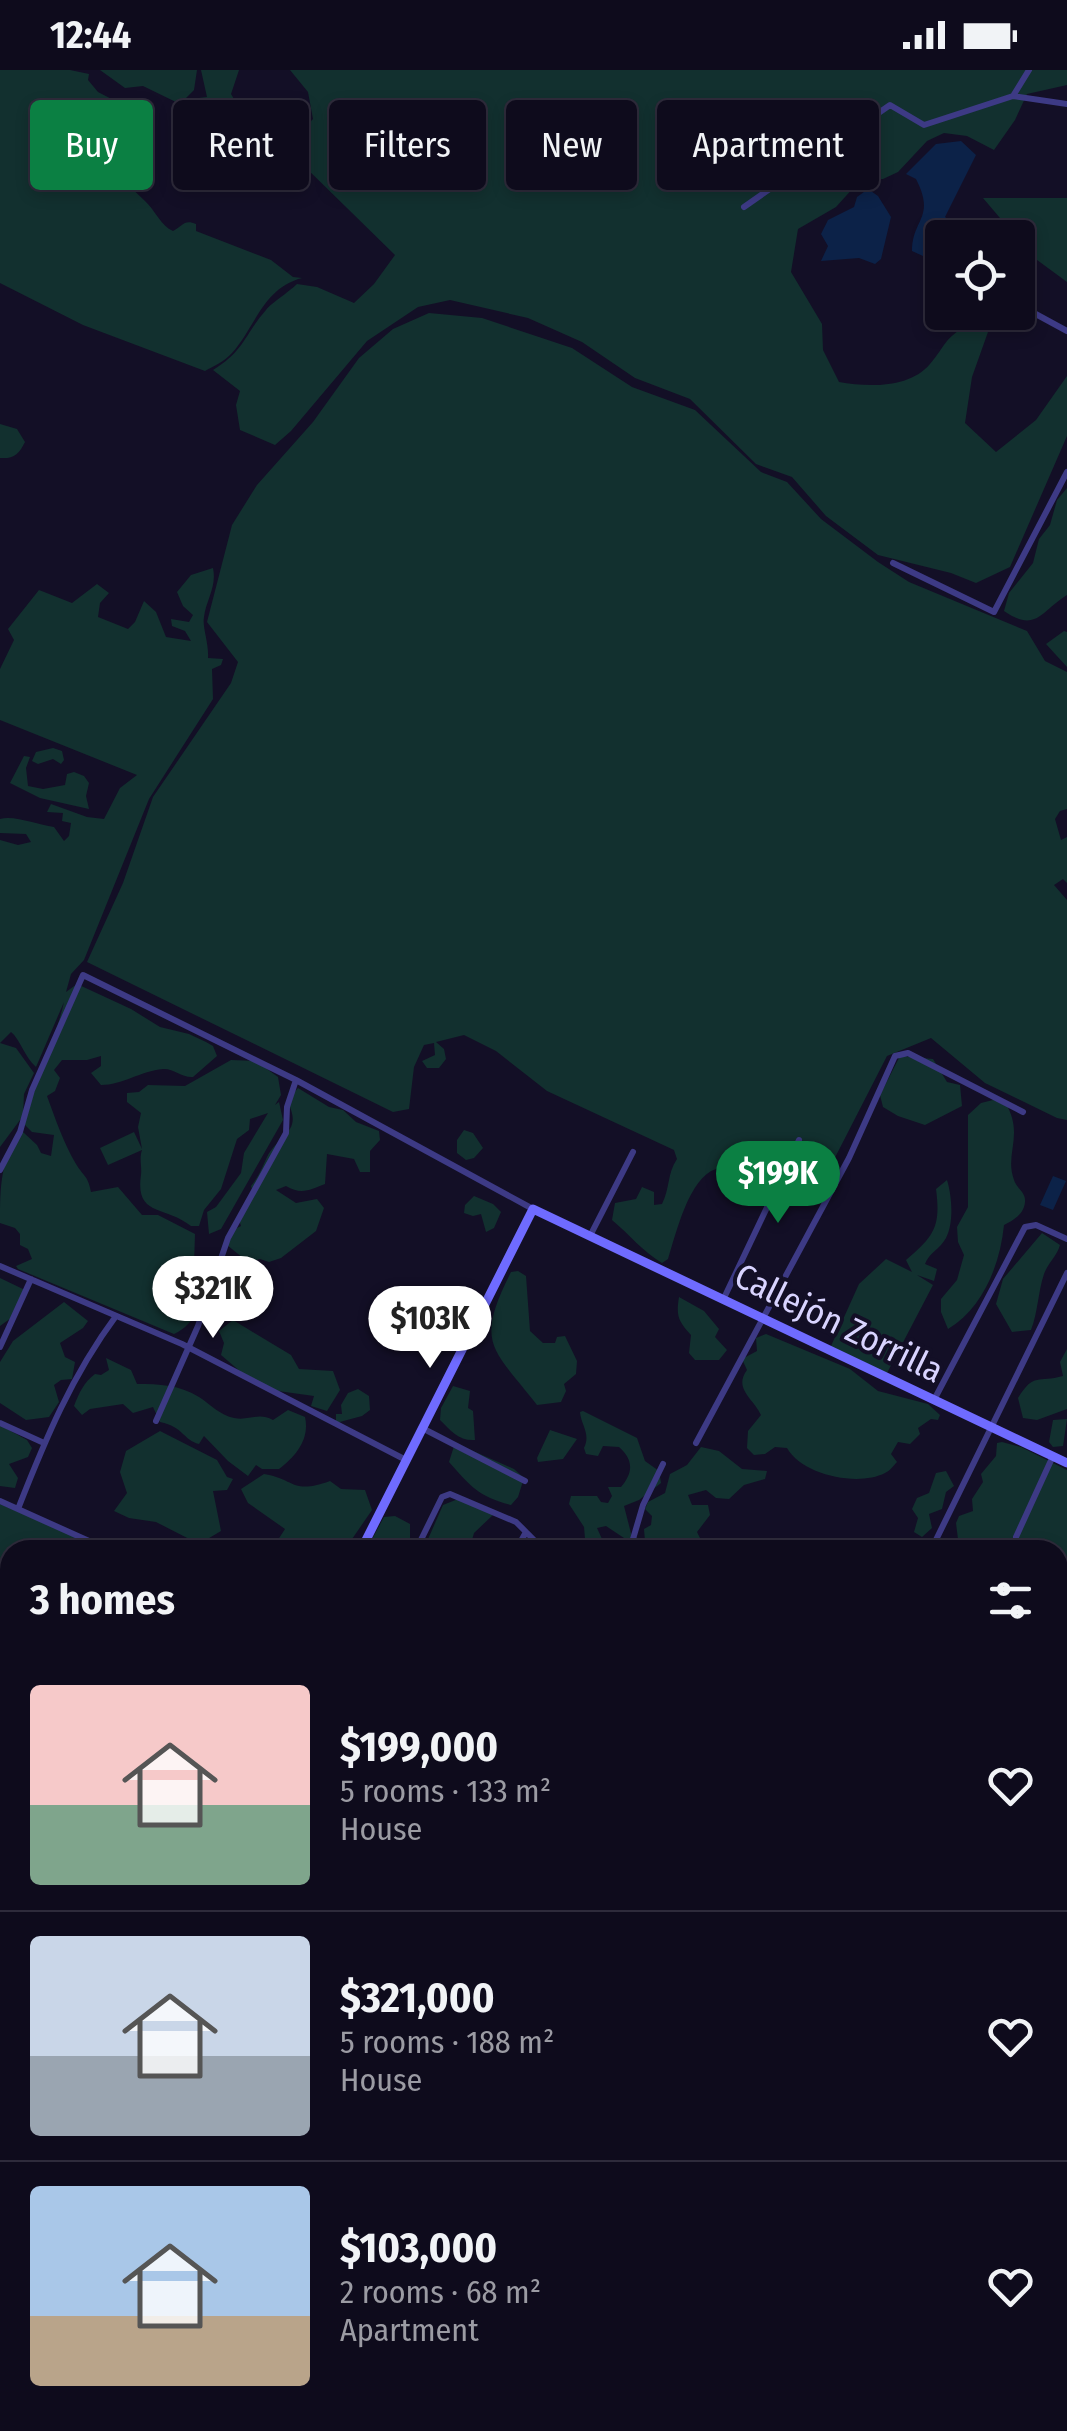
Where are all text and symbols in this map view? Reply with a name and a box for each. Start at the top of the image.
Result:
text: 12:44 [50,12,131,58]
chip: Buy [30,100,153,190]
chip: Rent [173,100,309,190]
chip: Filters [329,100,486,190]
chip: New [506,100,637,190]
chip: Apartment [657,100,879,190]
map controls [925,220,1035,330]
button: locate [925,220,1035,330]
pin: $199K [708,1141,848,1226]
text: $199K [738,1154,818,1192]
street label: Callejón Zorrilla [728,1254,950,1392]
pin: $321K [143,1256,283,1341]
text: $321K [174,1269,252,1307]
pin: $103K [360,1286,500,1371]
text: $103K [390,1299,470,1337]
icon: filters [983,1573,1038,1628]
text: 3 homes [30,1575,175,1625]
text: $199,000 [340,1722,498,1772]
icon: home [110,1725,230,1845]
icon: heart [983,1758,1038,1813]
text: 5 rooms · 133 m² [340,1772,551,1810]
text: House [340,1810,422,1848]
text: $321,000 [340,1973,495,2023]
icon: home [110,1976,230,2096]
icon: heart [983,2009,1038,2064]
text: 5 rooms · 188 m² [340,2023,554,2061]
text: House [340,2061,422,2099]
text: $103,000 [340,2223,497,2273]
icon: home [110,2226,230,2346]
icon: heart [983,2259,1038,2314]
text: 2 rooms · 68 m² [340,2273,541,2311]
text: Apartment [340,2311,479,2349]

